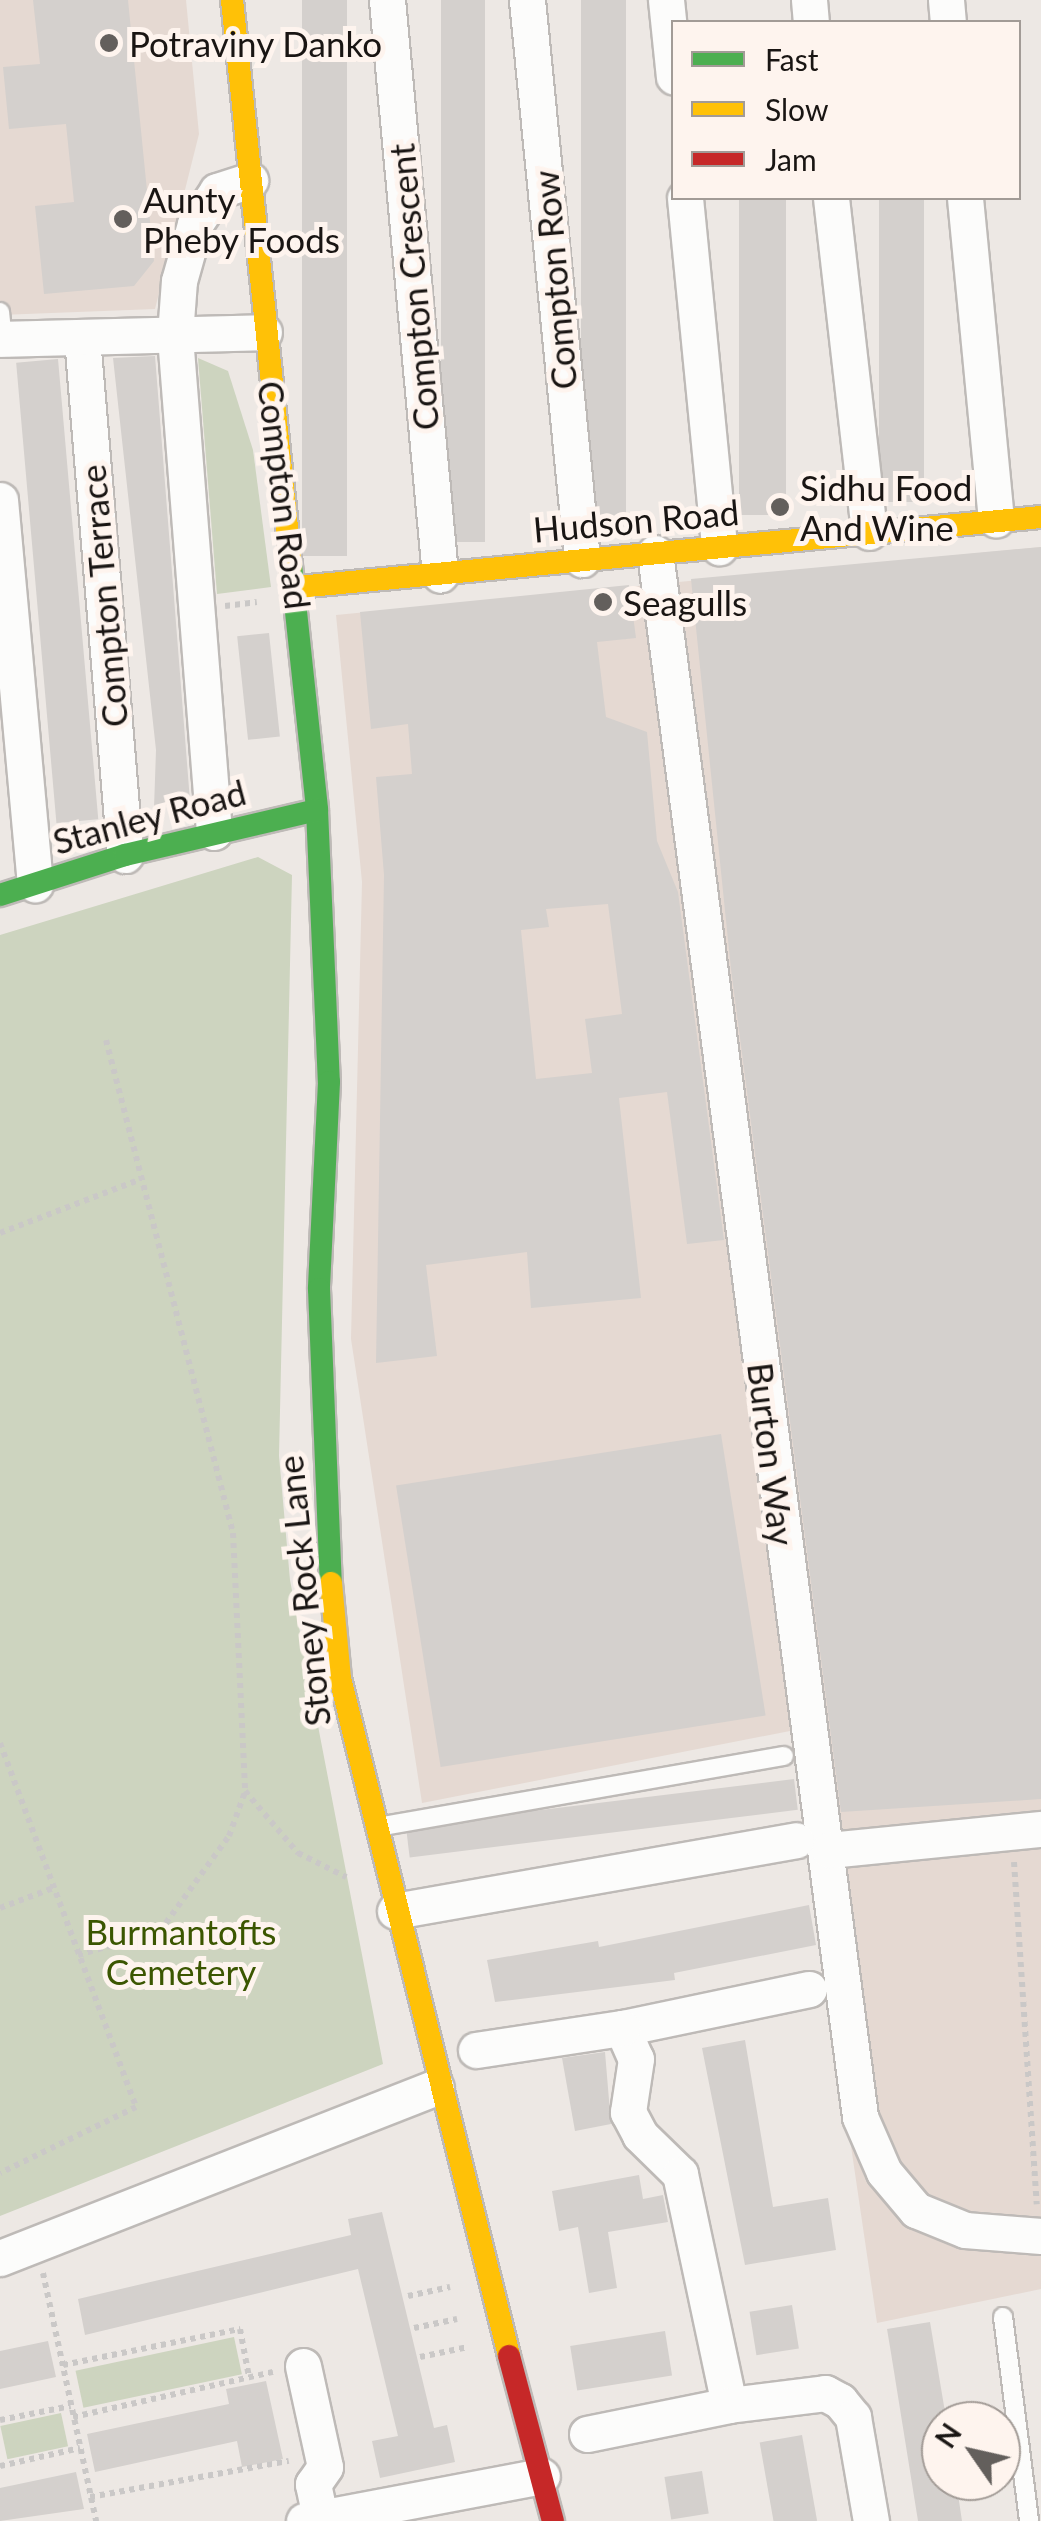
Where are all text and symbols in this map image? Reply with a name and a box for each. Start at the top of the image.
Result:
legend [671,20,1021,200]
place label: Potraviny Danko [129,22,383,64]
marker: Potraviny Danko [98,32,120,54]
text: Fast [765,41,819,77]
text: Slow [765,91,828,127]
text: Jam [765,141,817,177]
street label: Compton Crescent [380,142,446,432]
street label: Compton Row [524,169,584,391]
place label: Aunty Pheby Foods [143,178,341,260]
marker: Aunty Pheby Foods [112,208,134,230]
street label: Compton Road [250,379,320,611]
street label: Compton Terrace [71,463,135,729]
place label: Sidhu Food And Wine [800,466,972,548]
street label: Hudson Road [531,490,741,550]
marker: Sidhu Food And Wine [769,496,791,518]
place label: Seagulls [623,581,747,623]
marker: Seagulls [592,591,614,613]
street label: Stanley Road [48,770,250,862]
street label: Burton Way [740,1360,804,1548]
street label: Stoney Rock Lane [268,1453,338,1729]
park label: Burmantofts Cemetery [85,1910,277,1992]
north arrow [921,2401,1021,2501]
text: N [928,2417,968,2454]

